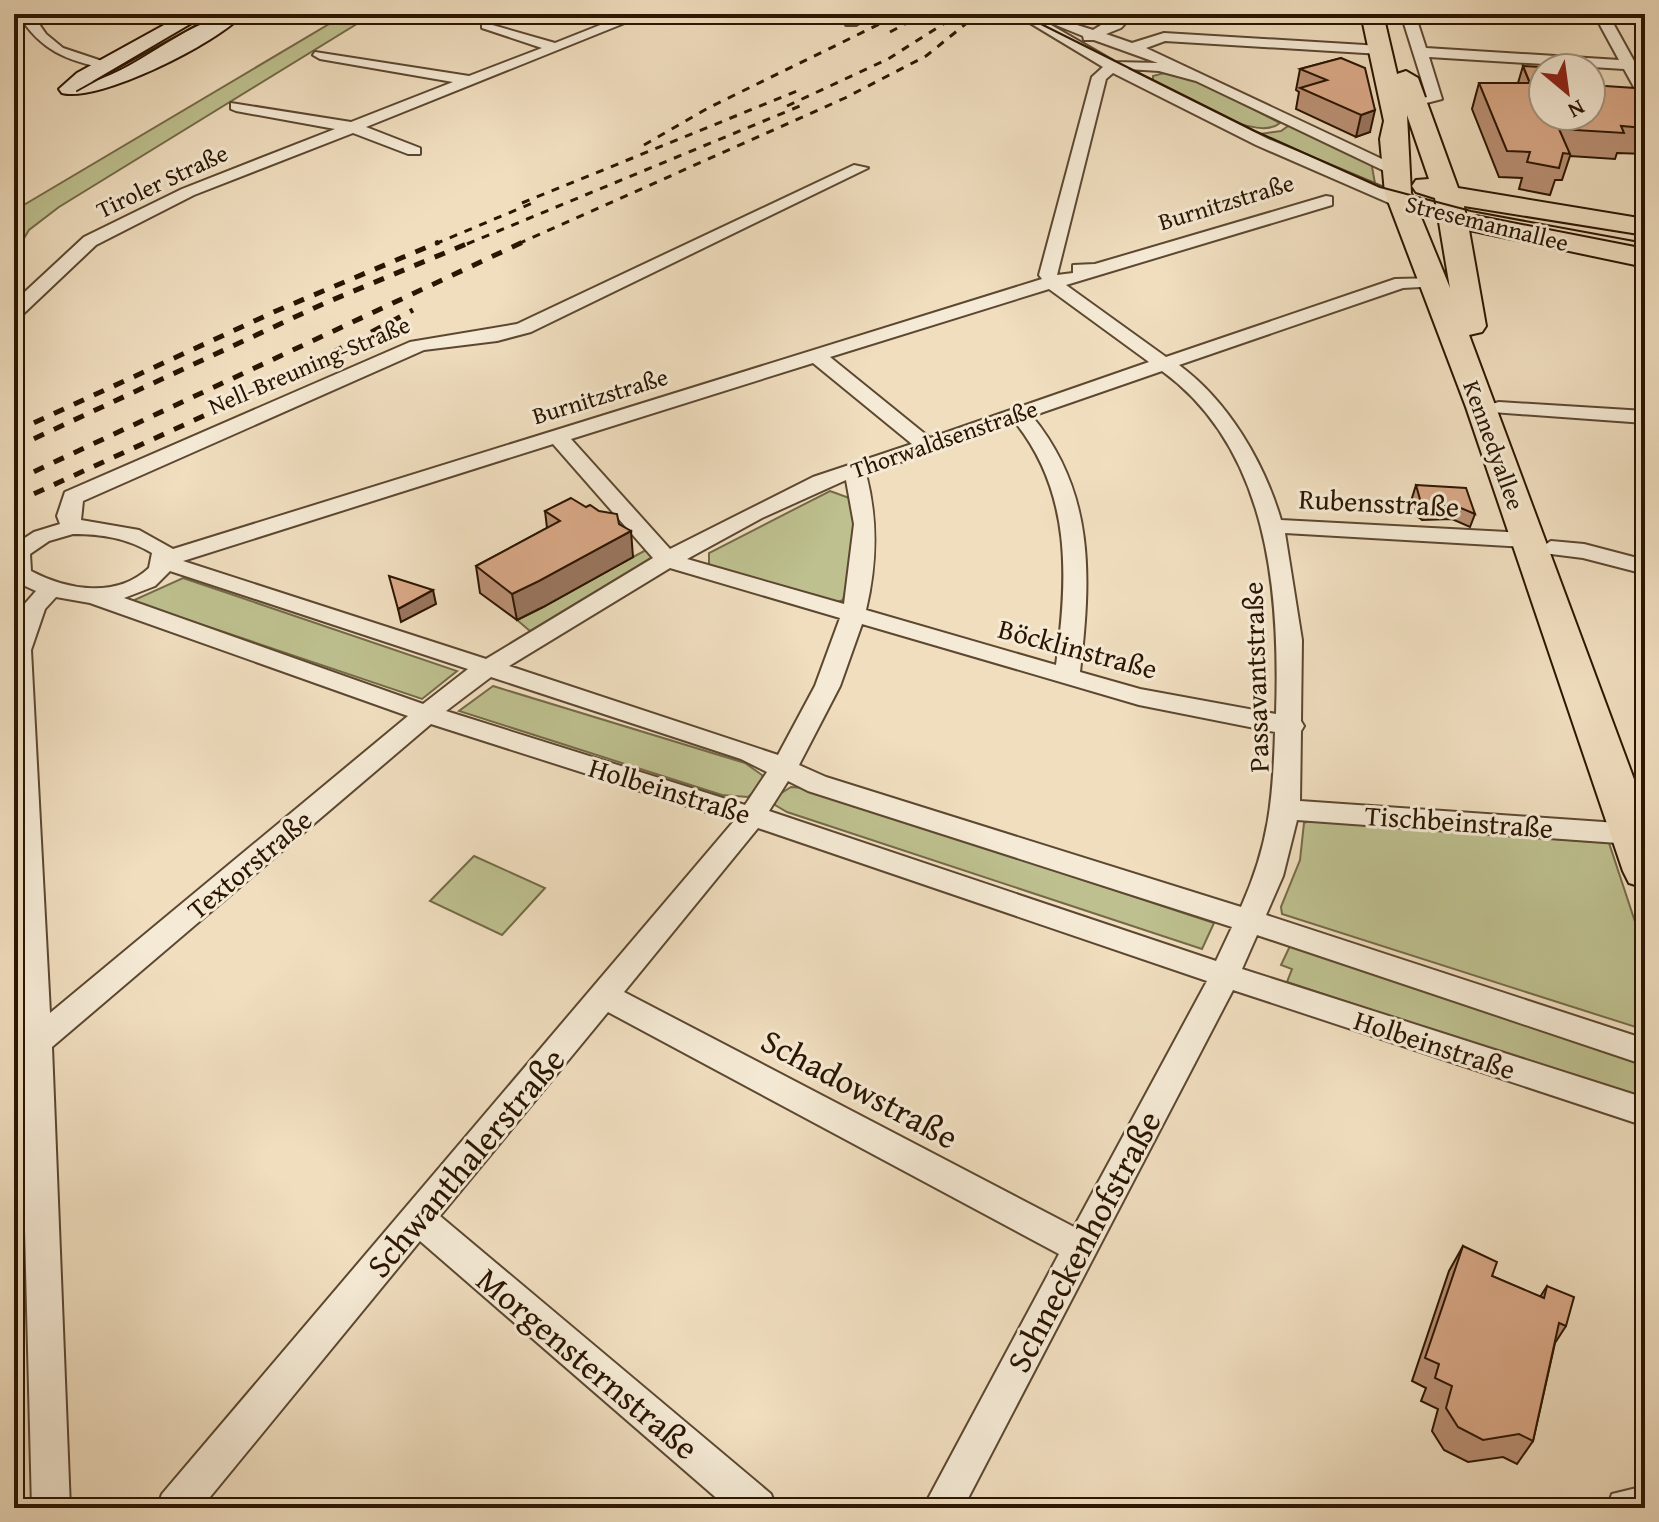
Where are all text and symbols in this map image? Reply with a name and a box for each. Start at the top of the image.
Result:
north arrow [1527,52,1607,132]
text: N [1562,92,1591,127]
street label: Tiroler Straße [90,135,234,227]
street label: Burnitzstraße [1154,165,1298,239]
street label: Stresemannallee [1402,186,1572,260]
street label: Nell-Breuning-Straße [203,307,415,423]
street label: Burnitzstraße [528,359,672,433]
street label: Kennedyallee [1454,375,1534,515]
street label: Thorwaldsenstraße [846,391,1042,487]
street label: Rubensstraße [1298,477,1460,527]
street label: Passavantstraße [1231,581,1279,773]
street label: Böcklinstraße [994,607,1162,689]
street label: Holbeinstraße [584,746,756,834]
street label: Tischbeinstraße [1363,794,1555,848]
street label: Textorstraße [177,799,321,929]
street label: Holbeinstraße [1349,999,1521,1089]
street label: Schadowstraße [753,1016,967,1160]
street label: Schwanthalerstraße [354,1036,576,1288]
street label: Schneckenhofstraße [993,1101,1173,1381]
street label: Morgensternstraße [466,1255,710,1471]

